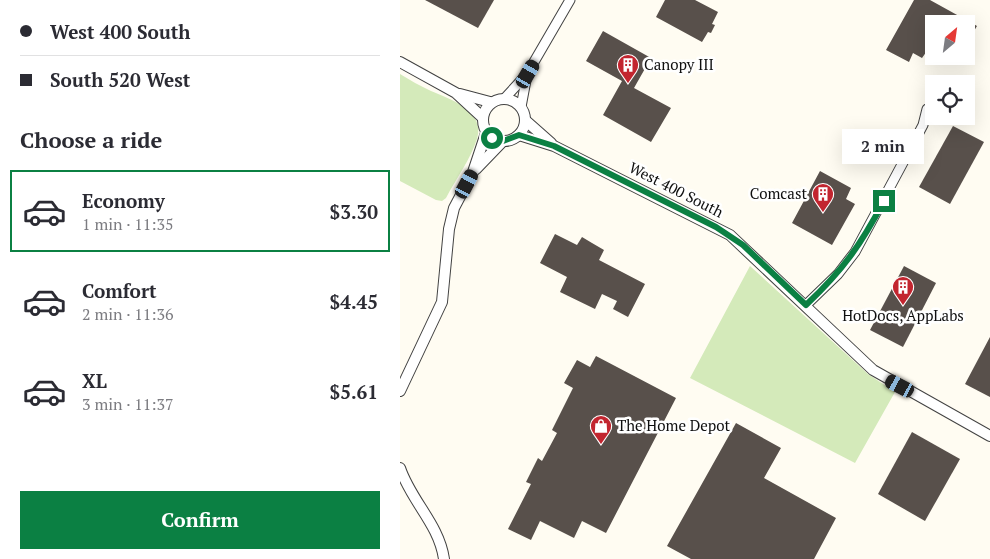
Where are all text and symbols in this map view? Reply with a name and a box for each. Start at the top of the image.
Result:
north arrow [925,15,975,65]
map controls [925,15,975,125]
text: West 400 South [50,19,190,44]
building icon: Canopy III [616,53,640,84]
place label: Canopy III [644,54,714,74]
car [514,57,541,91]
text: South 520 West [50,67,190,92]
button: locate [925,75,975,125]
text: Choose a ride [20,125,162,154]
route start [481,127,503,149]
callout: 2 min [843,128,925,164]
text: 2 min [861,135,905,157]
street label: West 400 South [626,157,727,222]
car [453,167,480,201]
building icon: Comcast [811,182,835,213]
place label: Comcast [750,183,807,203]
text: Economy [82,188,165,213]
icon: car [22,189,67,234]
route end [873,190,895,212]
text: $3.30 [329,199,378,224]
text: 1 min · 11:35 [82,213,174,235]
building icon: HotDocs, AppLabs [891,275,915,306]
text: Comfort [82,278,157,303]
icon: car [22,279,67,324]
text: $4.45 [329,289,378,314]
text: 2 min · 11:36 [82,303,174,325]
place label: HotDocs, AppLabs [842,305,964,325]
text: XL [82,368,107,393]
icon: car [22,369,67,414]
car [883,372,916,400]
text: $5.61 [329,379,378,404]
text: 3 min · 11:37 [82,393,174,415]
shop icon: The Home Depot [589,414,613,445]
place label: The Home Depot [617,415,730,435]
button: Confirm [20,491,380,549]

